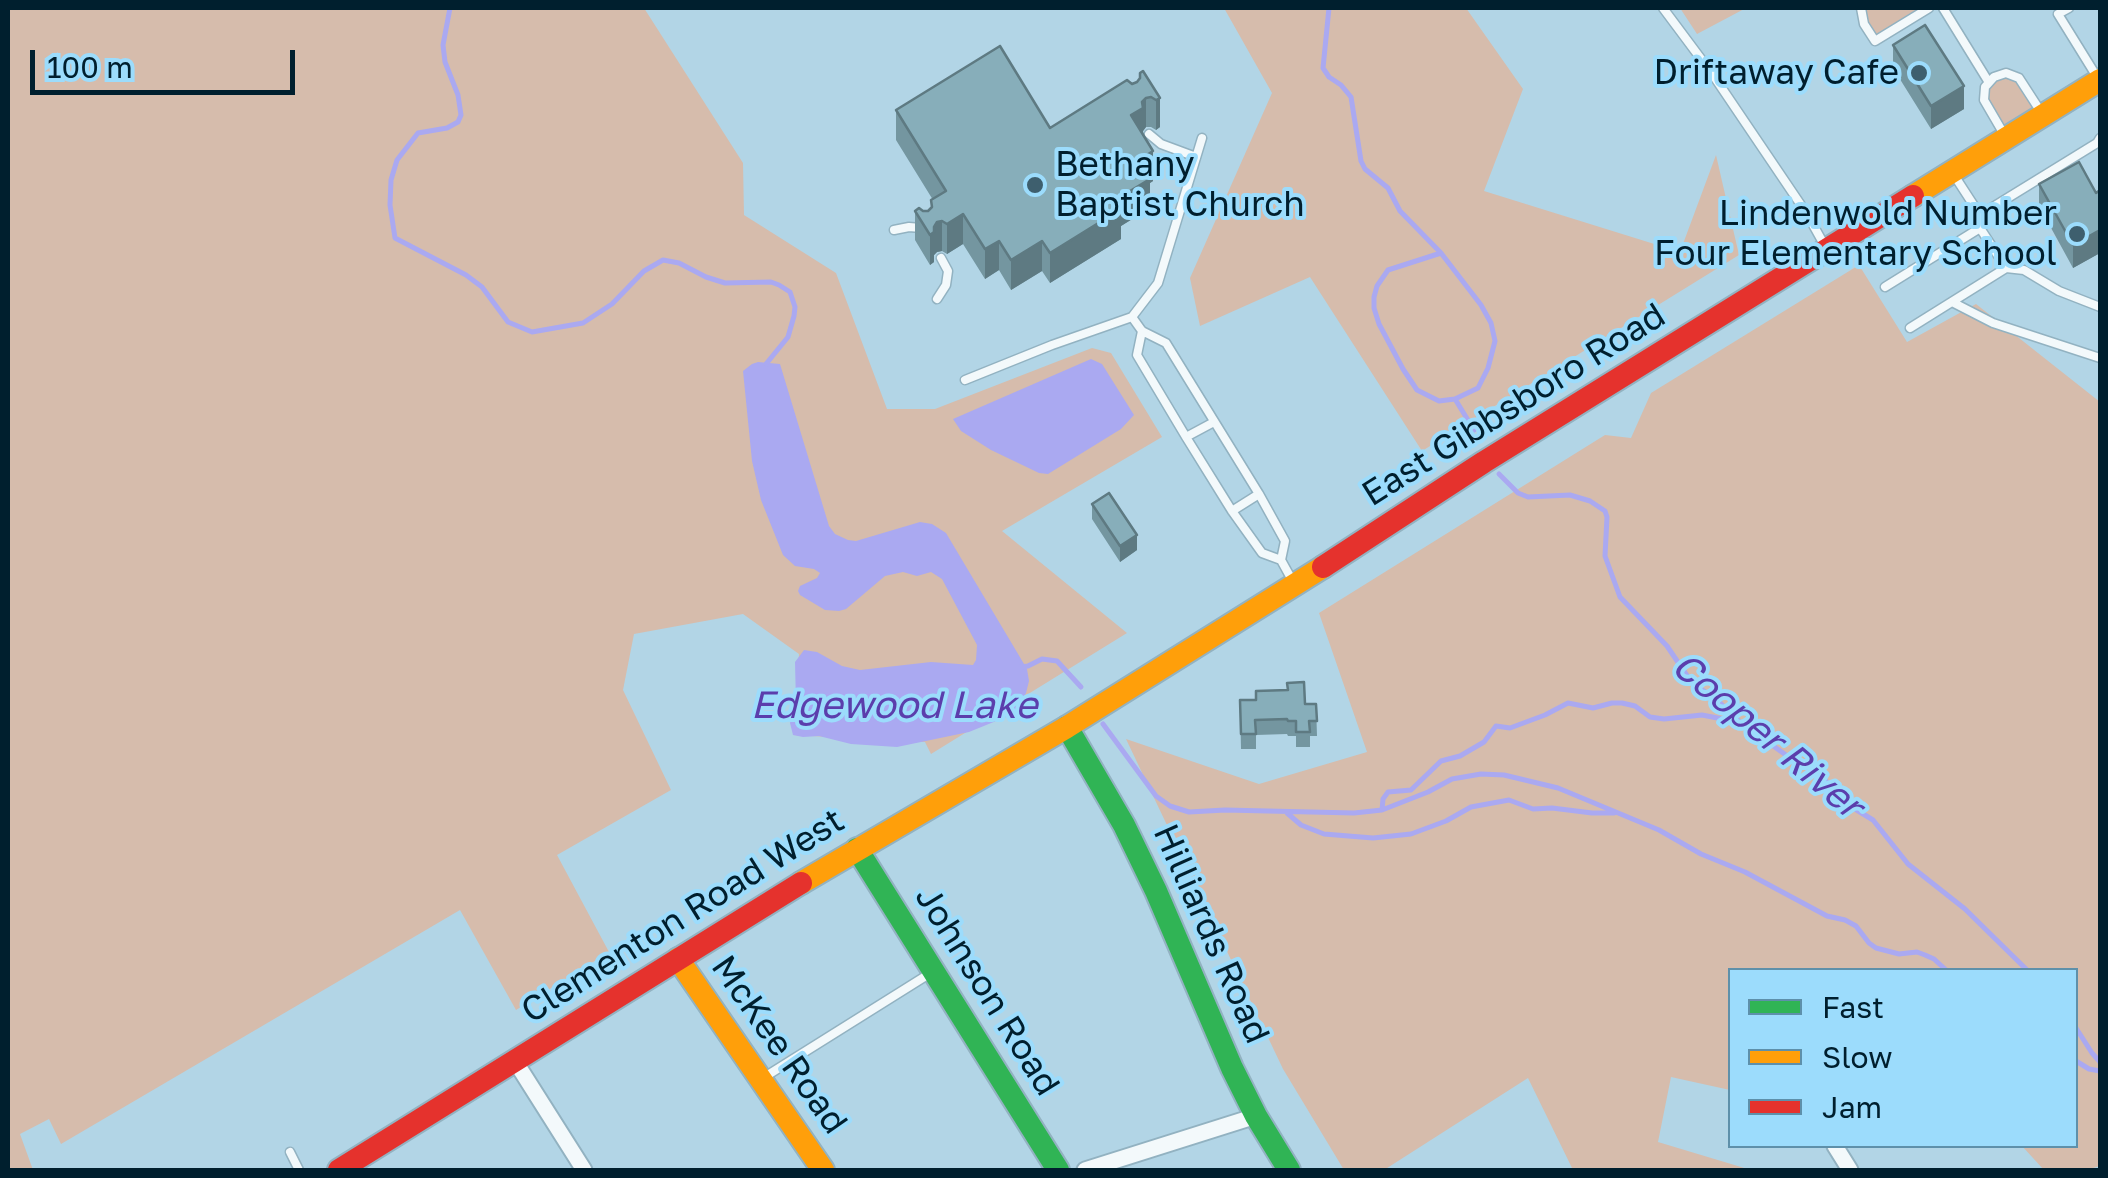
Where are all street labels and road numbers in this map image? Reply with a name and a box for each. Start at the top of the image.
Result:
street label: East Gibbsboro Road [1355,295,1673,515]
street label: Clementon Road West [514,800,852,1032]
street label: Hilliards Road [1144,818,1278,1050]
street label: Johnson Road [906,879,1068,1103]
street label: McKee Road [702,948,856,1142]

